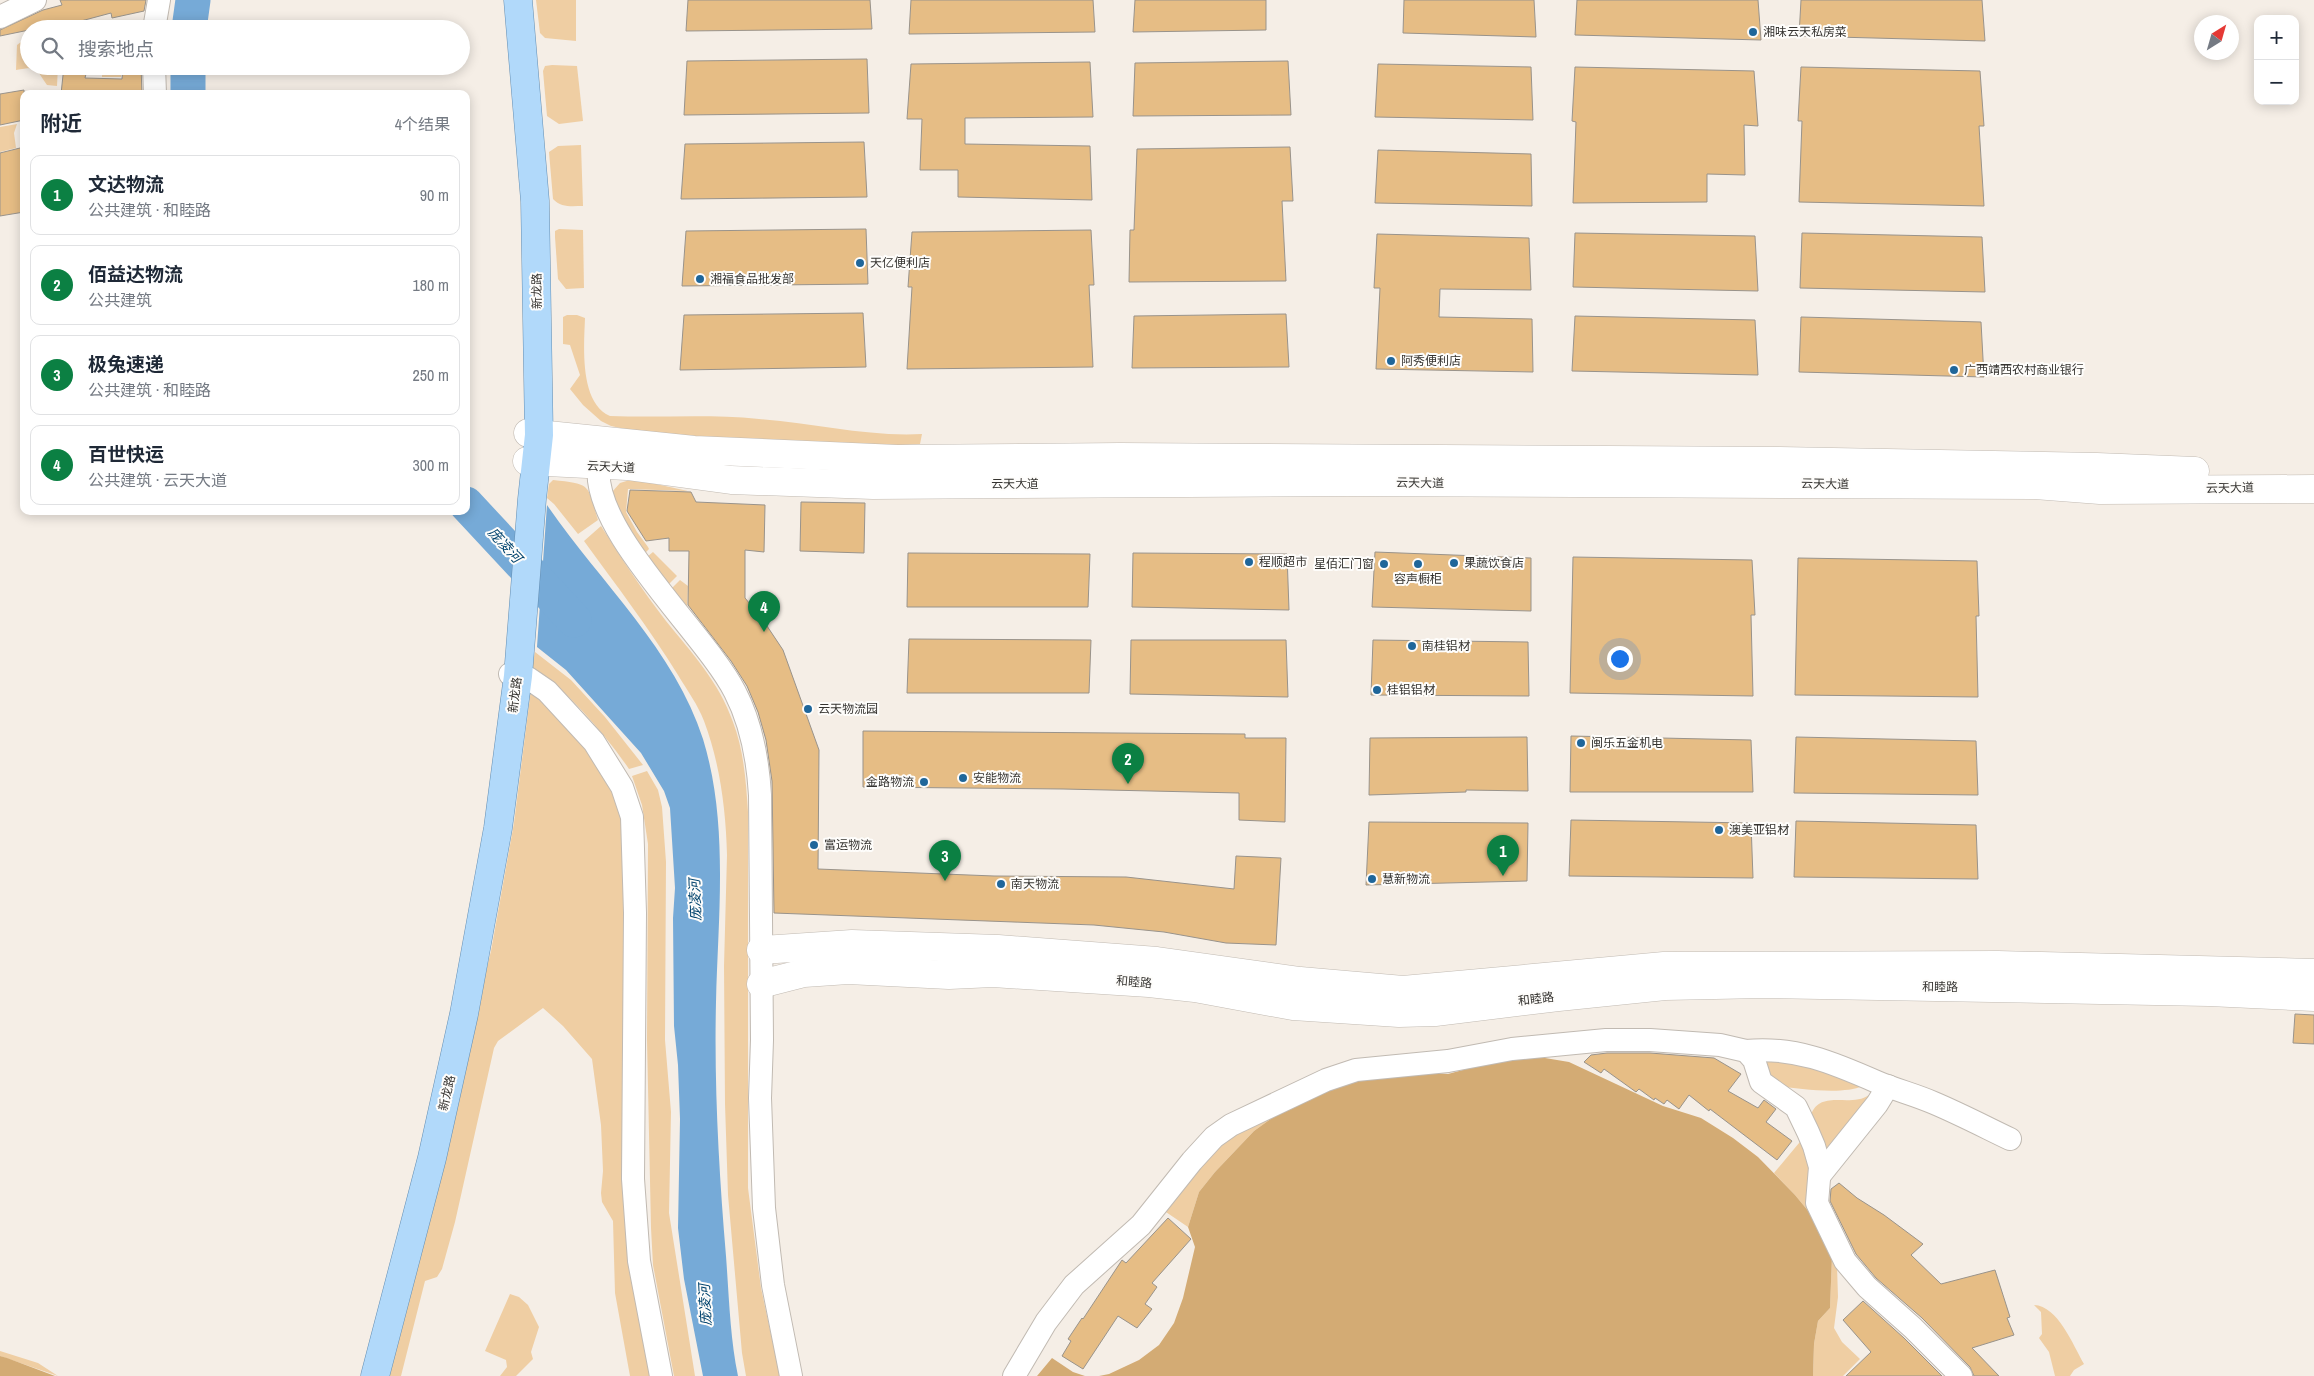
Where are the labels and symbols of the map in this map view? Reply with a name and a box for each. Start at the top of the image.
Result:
north arrow [2194,15,2239,60]
place label: 湘味云天私房菜 [1763,24,1847,40]
marker: 湘味云天私房菜 [1747,26,1759,38]
place label: 天亿便利店 [870,255,930,271]
marker: 天亿便利店 [854,257,866,269]
place label: 湘福食品批发部 [710,271,794,287]
street label: 新龙路 [529,273,545,309]
marker: 湘福食品批发部 [694,273,706,285]
place label: 阿秀便利店 [1401,353,1461,369]
marker: 阿秀便利店 [1385,355,1397,367]
place label: 广西靖西农村商业银行 [1964,362,2084,378]
marker: 广西靖西农村商业银行 [1948,364,1960,376]
street label: 云天大道 [587,458,635,476]
street label: 云天大道 [1396,475,1444,491]
street label: 云天大道 [991,476,1039,492]
street label: 云天大道 [1801,476,1849,492]
street label: 云天大道 [2206,480,2254,496]
water label: 庞凌河 [484,524,528,569]
place label: 程顺超市 [1259,554,1307,570]
place label: 果蔬饮食店 [1464,555,1524,571]
marker: 程顺超市 [1243,556,1255,568]
place label: 星佰汇门窗 [1314,556,1374,572]
marker: 果蔬饮食店 [1448,557,1460,569]
marker: 星佰汇门窗 [1378,558,1390,570]
marker: 容声橱柜 [1412,558,1424,570]
place label: 容声橱柜 [1394,571,1442,587]
pin: 4 [748,591,780,632]
place label: 南桂铝材 [1422,638,1470,654]
marker: 南桂铝材 [1406,640,1418,652]
your location [1607,646,1633,672]
street label: 新龙路 [505,676,525,714]
place label: 桂铝铝材 [1387,682,1435,698]
marker: 桂铝铝材 [1371,684,1383,696]
place label: 云天物流园 [818,701,878,717]
marker: 云天物流园 [802,703,814,715]
place label: 闽乐五金机电 [1591,735,1663,751]
marker: 闽乐五金机电 [1575,737,1587,749]
pin: 2 [1112,743,1144,784]
place label: 安能物流 [973,770,1021,786]
marker: 安能物流 [957,772,969,784]
place label: 金路物流 [866,774,914,790]
marker: 金路物流 [918,776,930,788]
place label: 澳美亚铝材 [1729,822,1789,838]
marker: 澳美亚铝材 [1713,824,1725,836]
pin: 1 [1487,835,1519,876]
place label: 富运物流 [824,837,872,853]
marker: 富运物流 [808,839,820,851]
pin: 3 [929,840,961,881]
place label: 慧新物流 [1382,871,1430,887]
marker: 慧新物流 [1366,873,1378,885]
water label: 庞凌河 [685,876,705,921]
place label: 南天物流 [1011,876,1059,892]
marker: 南天物流 [995,878,1007,890]
street label: 和睦路 [1115,972,1153,992]
street label: 和睦路 [1922,979,1958,995]
street label: 和睦路 [1517,989,1555,1009]
street label: 新龙路 [435,1074,459,1112]
water label: 庞凌河 [695,1281,715,1326]

